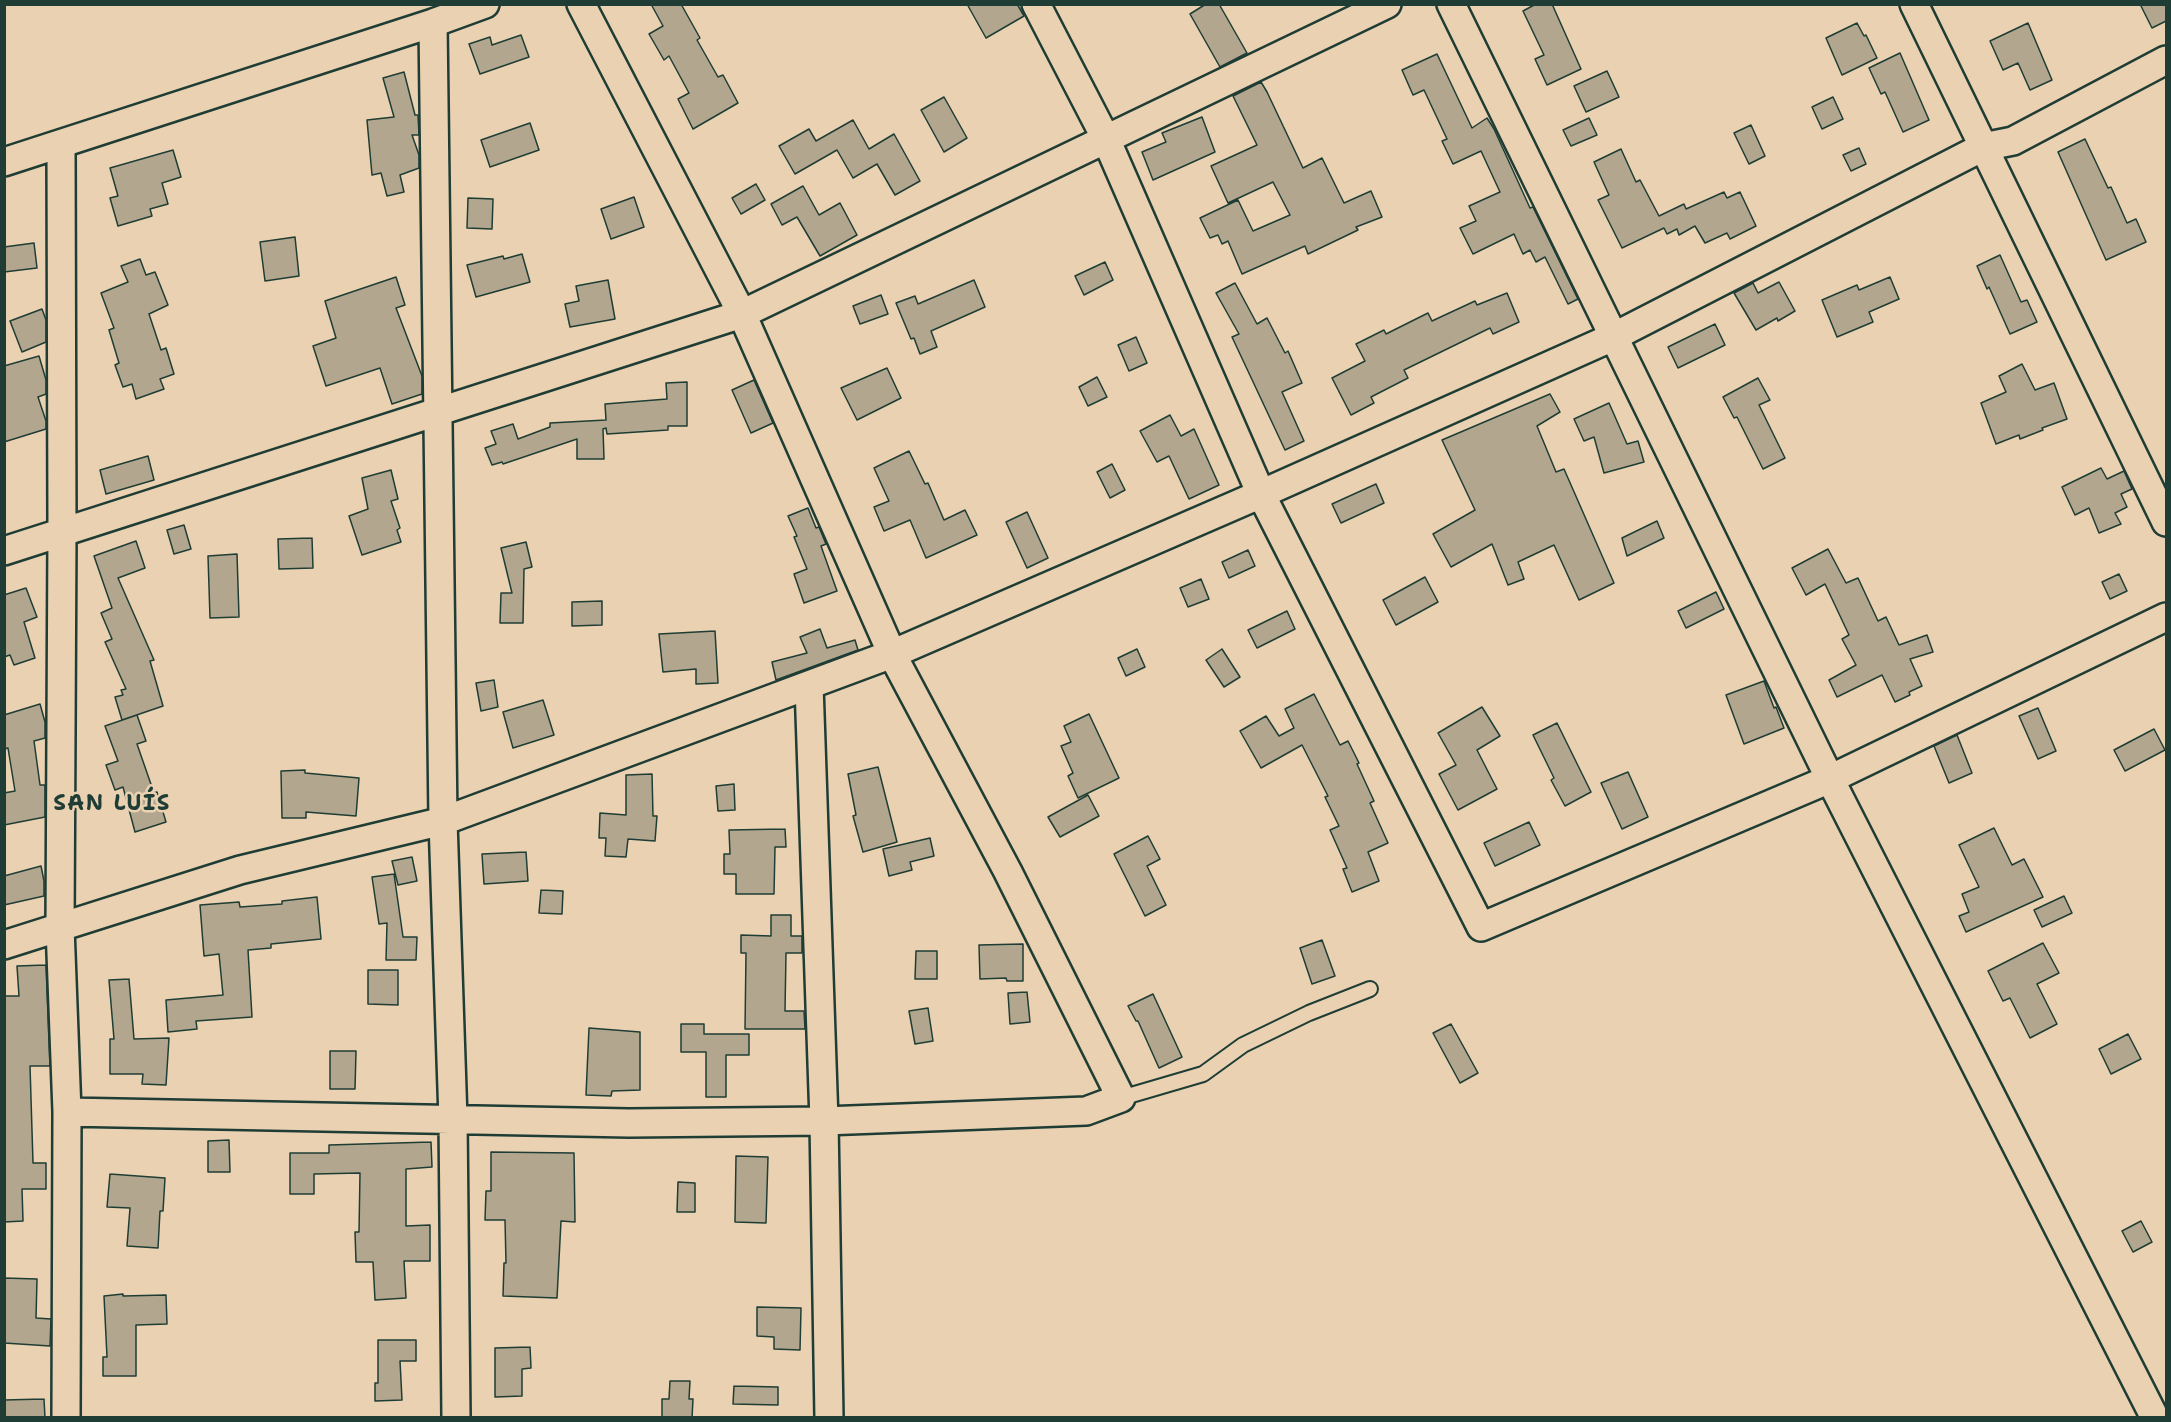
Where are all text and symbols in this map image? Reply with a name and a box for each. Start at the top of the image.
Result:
district label: SAN LUÍS [53,791,171,817]

